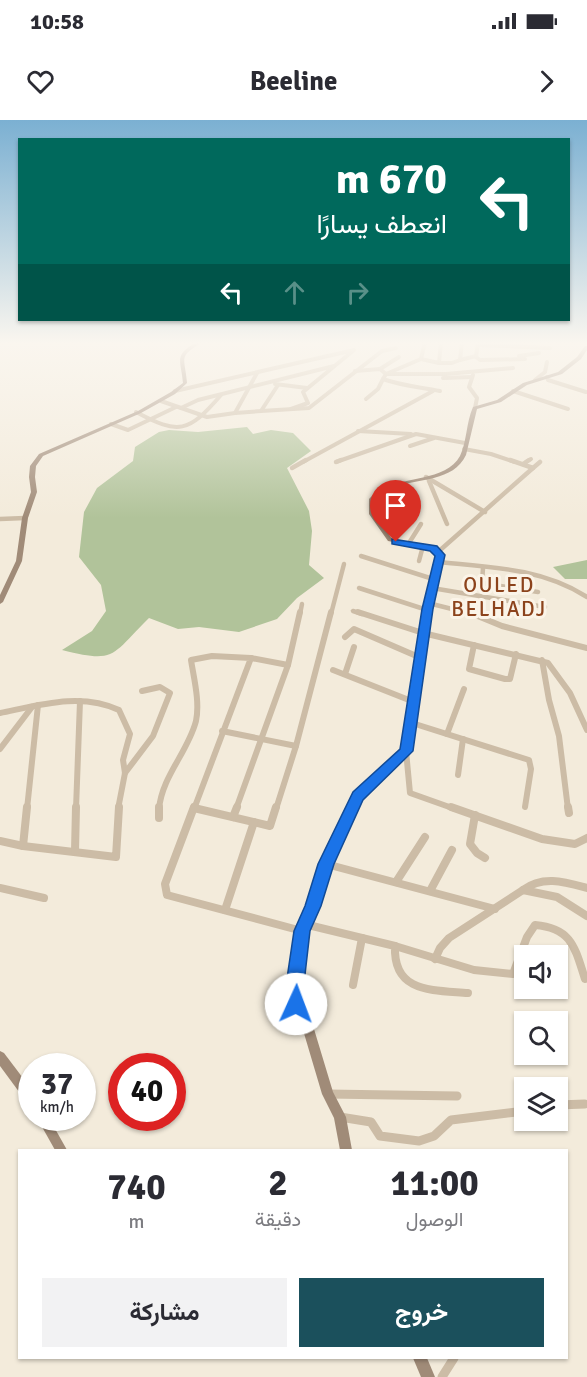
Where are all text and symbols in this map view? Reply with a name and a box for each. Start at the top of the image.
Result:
text: 10:58 [30,8,84,35]
icon: heart [24,65,57,98]
text: Beeline [250,65,337,98]
icon: forward [530,65,563,98]
text: 670 m [336,154,447,205]
icon: left [468,162,546,240]
text: انعطف يسارًا [316,208,447,241]
icon: left [215,276,248,309]
icon: ahead [278,276,311,309]
icon: right [341,276,374,309]
pin [370,480,421,542]
icon: arrive [379,489,412,522]
district label: OULED BELHADJ [451,572,547,622]
map controls [514,945,568,1131]
button: sound [514,945,568,999]
position arrow [264,972,328,1036]
button: search [514,1011,568,1065]
speed limit sign: 40 [108,1053,186,1131]
text: 37 [41,1066,73,1103]
button: layers [514,1077,568,1131]
text: km/h [40,1098,74,1116]
text: 2 [268,1161,288,1206]
text: 11:00 [390,1161,479,1206]
text: 740 [107,1165,166,1210]
text: دقيقة [255,1207,301,1232]
text: الوصول [406,1207,463,1232]
text: m [128,1209,144,1234]
button: مشاركة [42,1278,287,1347]
button: خروج [299,1278,544,1347]

